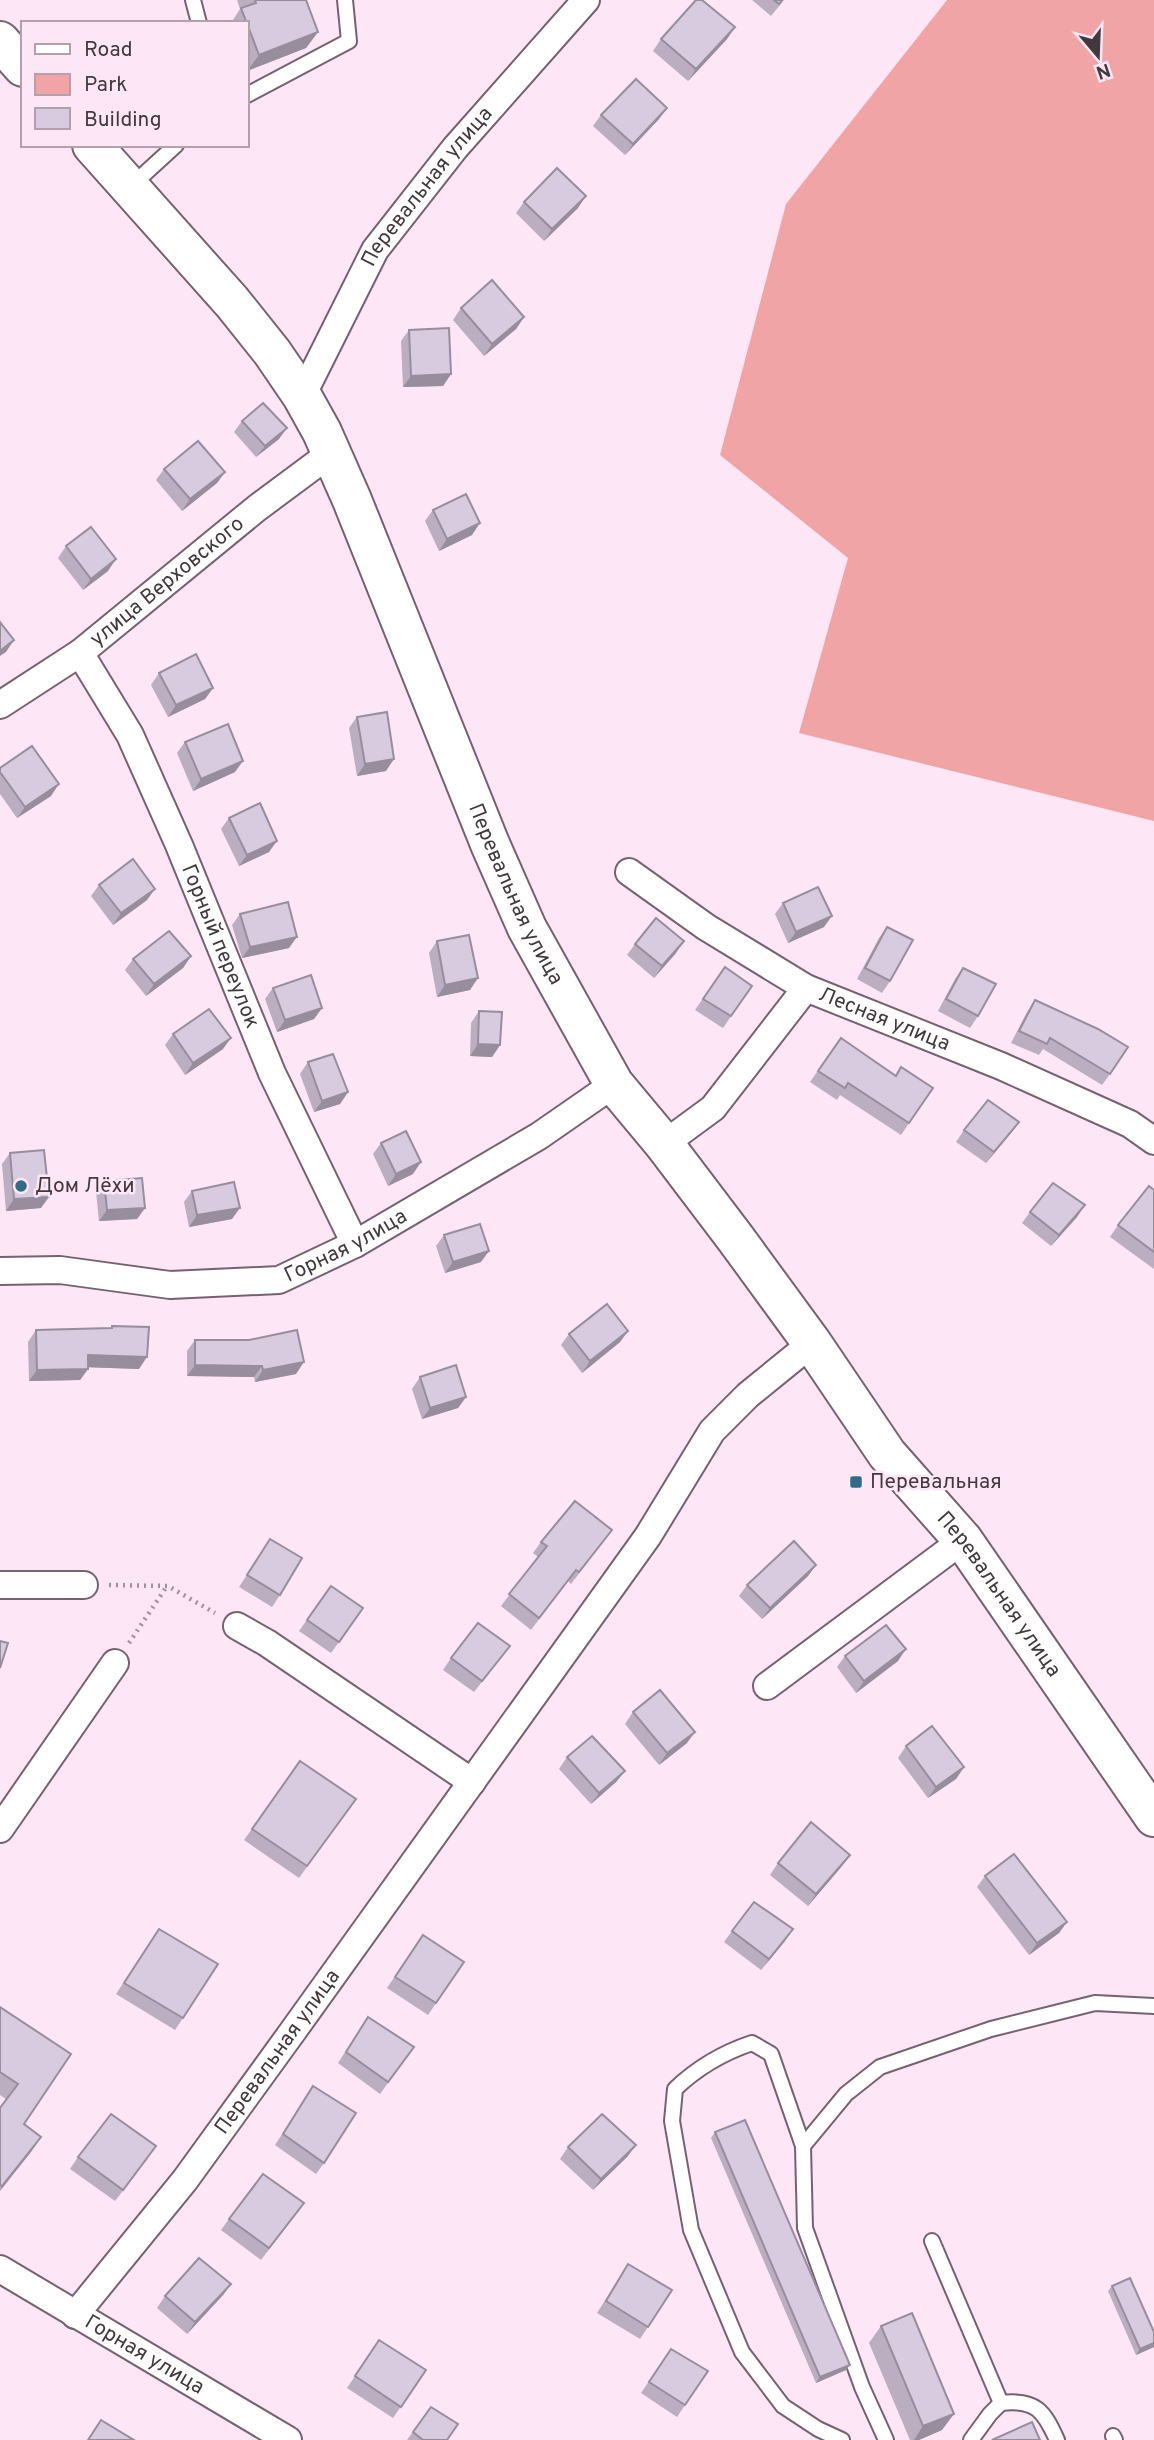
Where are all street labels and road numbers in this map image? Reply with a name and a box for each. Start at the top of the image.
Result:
street label: Перевальная улица [355,101,499,271]
street label: улица Верховского [84,510,250,653]
street label: Перевальная улица [462,800,570,990]
street label: Горный переулок [175,860,266,1033]
street label: Лесная улица [815,981,954,1058]
street label: Горная улица [280,1203,412,1289]
street label: Перевальная улица [931,1506,1067,1682]
street label: Перевальная улица [209,1964,346,2140]
street label: Горная улица [80,2309,209,2401]

